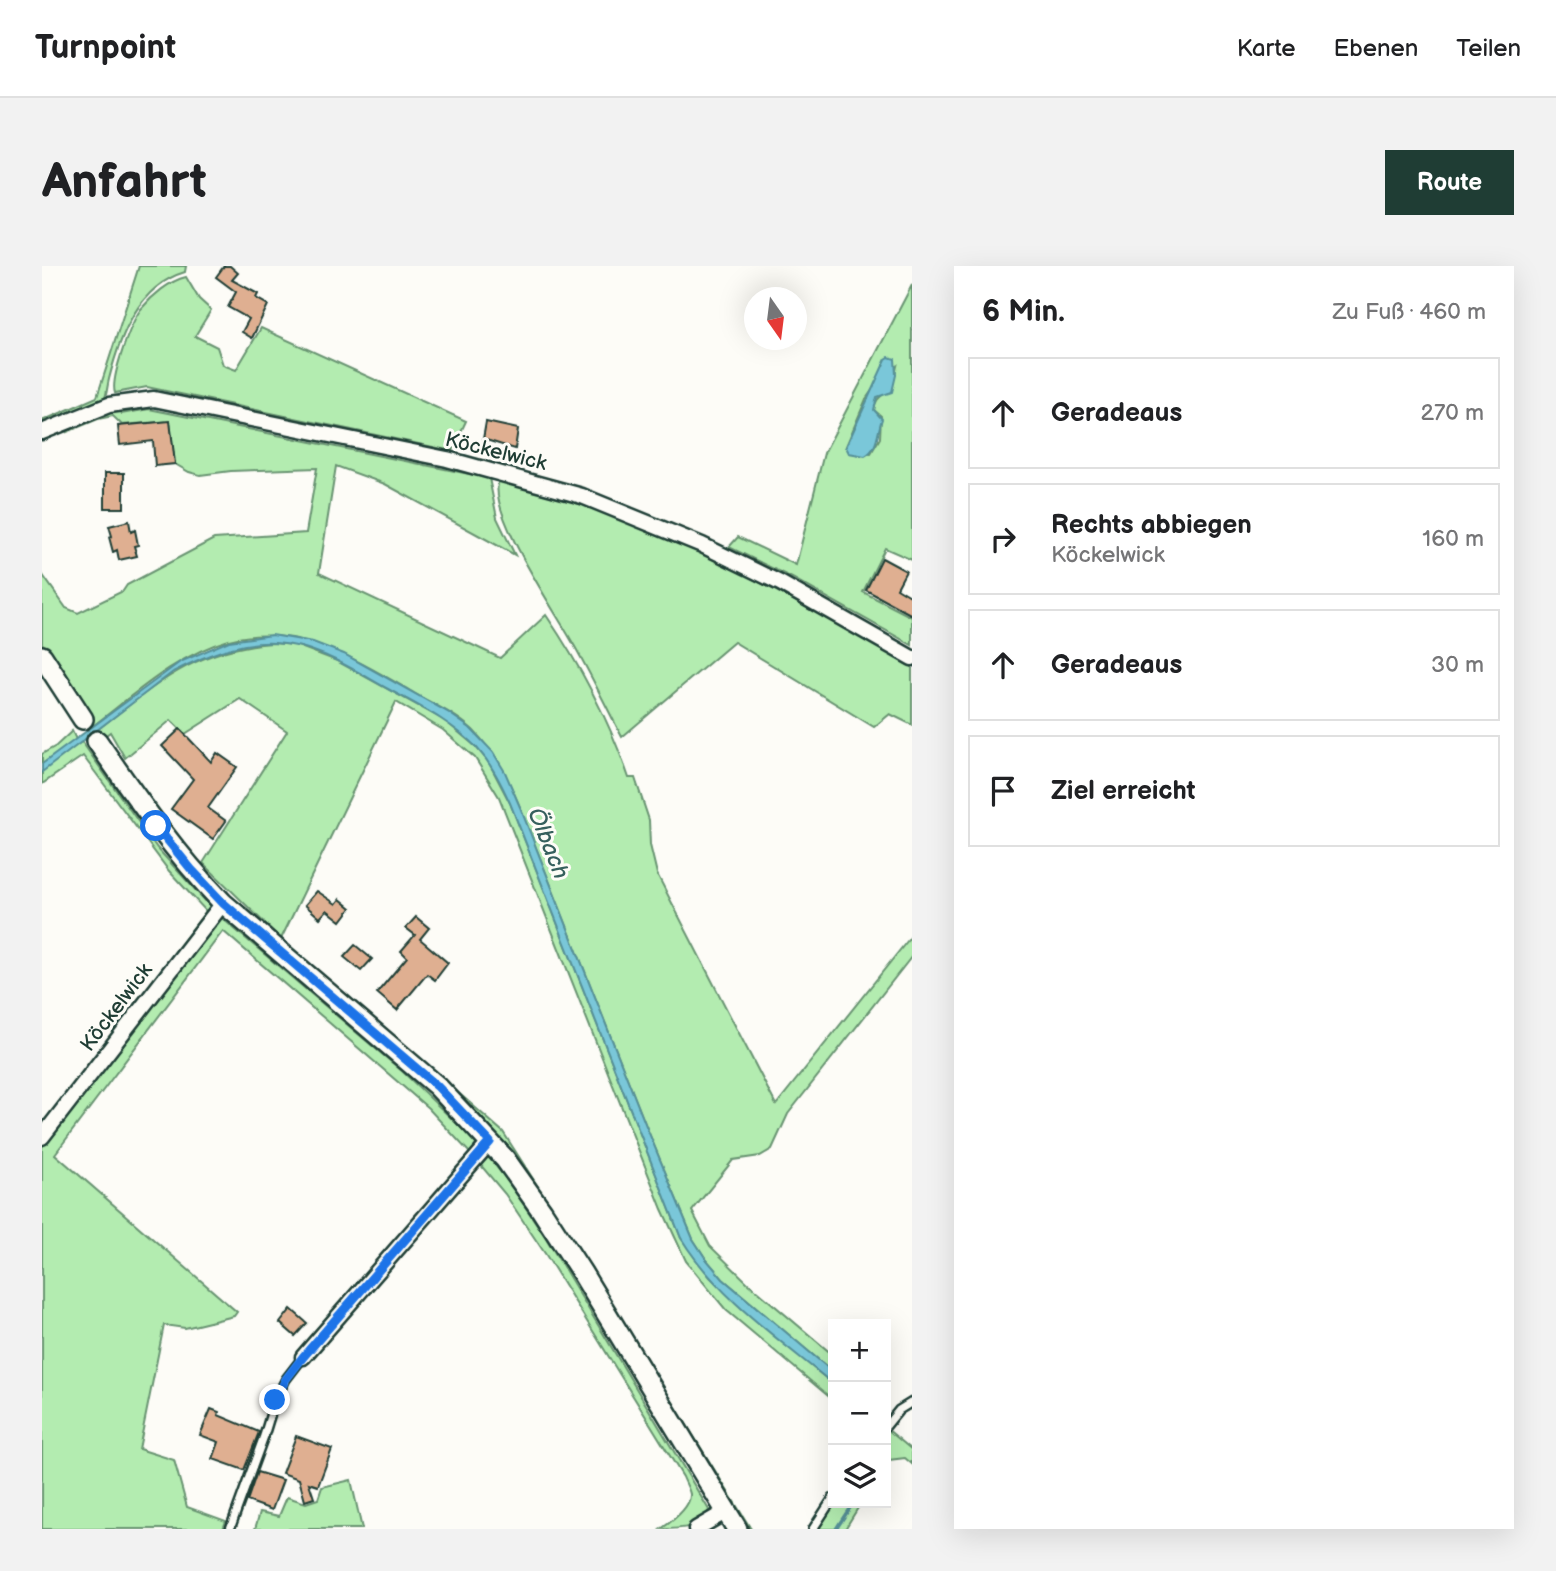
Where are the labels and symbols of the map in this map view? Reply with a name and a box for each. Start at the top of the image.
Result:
north arrow [744,287,807,350]
street label: Köckelwick [442,427,550,476]
water label: Ölbach [521,804,575,883]
route start [140,810,171,841]
street label: Köckelwick [75,958,158,1056]
route end [259,1384,290,1415]

